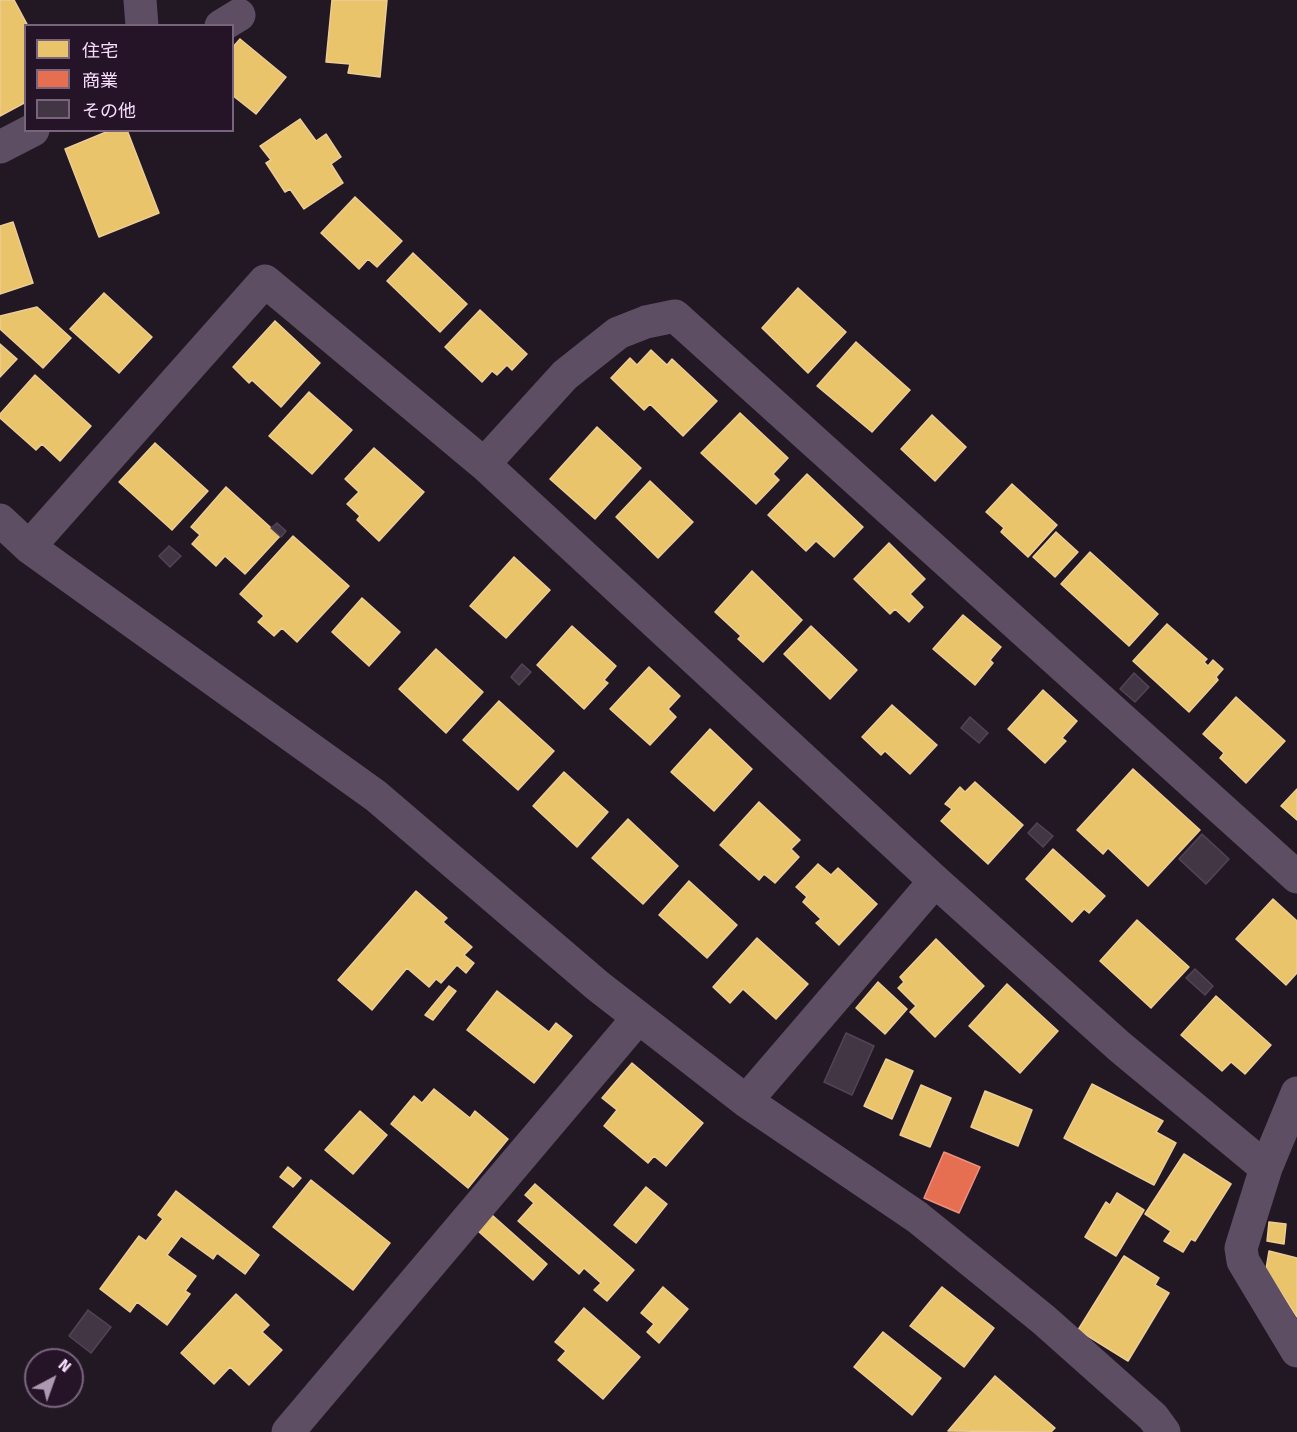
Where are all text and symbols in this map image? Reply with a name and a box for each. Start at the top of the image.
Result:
legend [24,24,234,132]
text: 住宅 [82,40,118,62]
text: 商業 [82,70,118,92]
text: その他 [82,100,136,122]
north arrow [24,1348,84,1408]
text: N [55,1355,75,1376]

